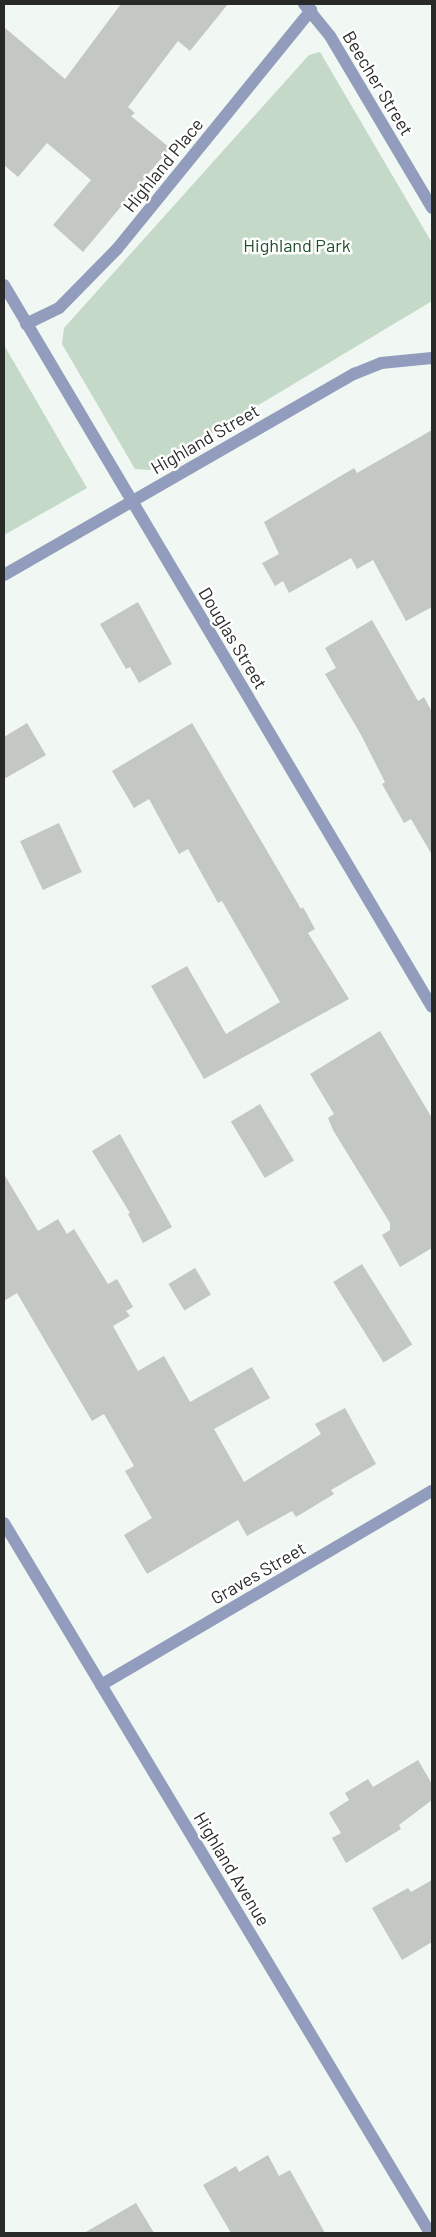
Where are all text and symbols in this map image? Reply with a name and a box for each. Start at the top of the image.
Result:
street label: Beecher Street [338,27,418,139]
street label: Highland Place [118,114,208,216]
park label: Highland Park [243,234,351,256]
street label: Highland Street [147,399,263,479]
street label: Douglas Street [194,583,272,693]
street label: Graves Street [207,1537,309,1609]
street label: Highland Avenue [189,1808,275,1930]

